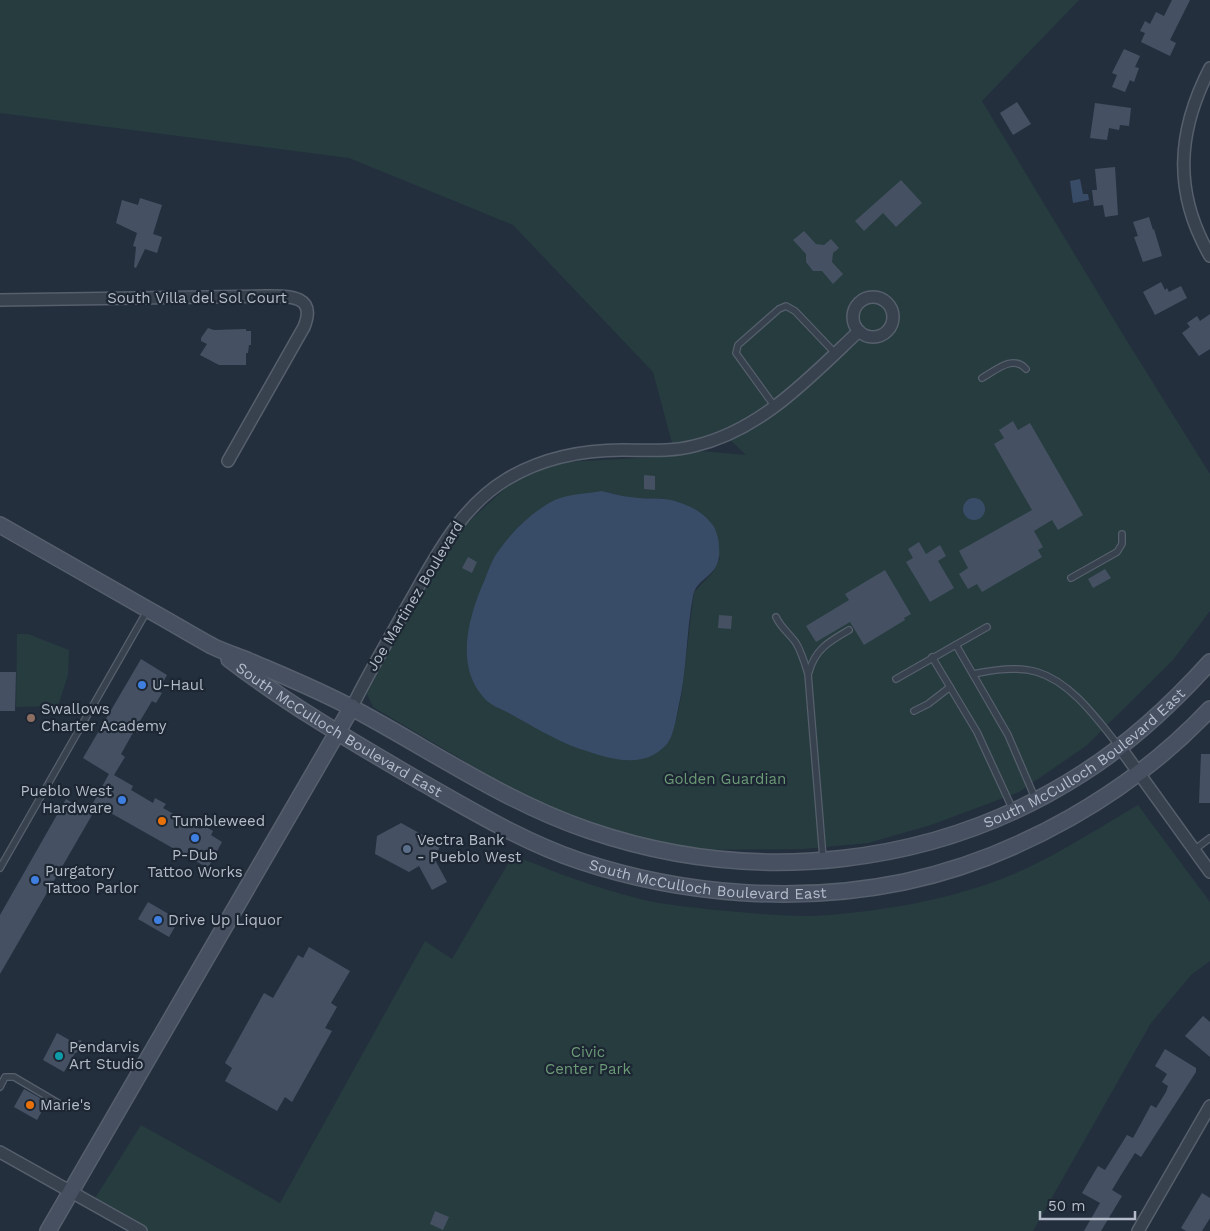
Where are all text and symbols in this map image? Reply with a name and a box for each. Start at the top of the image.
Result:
street label: South Villa del Sol Court [107,289,288,307]
street label: Joe Martinez Boulevard [363,518,467,674]
street label: South McCulloch Boulevard East [232,658,446,801]
place label: U-Haul [152,676,204,694]
marker: U-Haul [136,679,148,691]
street label: South McCulloch Boulevard East [981,684,1189,832]
place label: Swallows Charter Academy [41,700,167,735]
marker: Swallows Charter Academy [25,712,37,724]
park label: Golden Guardian [664,770,786,788]
place label: Pueblo West Hardware [20,782,113,817]
marker: Pueblo West Hardware [116,794,128,806]
place label: Tumbleweed [172,812,265,830]
marker: Tumbleweed [156,815,168,827]
place label: Vectra Bank - Pueblo West [417,831,522,866]
marker: P-Dub Tattoo Works [189,832,201,844]
marker: Vectra Bank - Pueblo West [401,843,413,855]
place label: P-Dub Tattoo Works [147,846,243,881]
street label: South McCulloch Boulevard East [587,855,828,903]
place label: Purgatory Tattoo Parlor [45,862,139,897]
marker: Purgatory Tattoo Parlor [29,874,41,886]
place label: Drive Up Liquor [168,911,282,929]
marker: Drive Up Liquor [152,914,164,926]
place label: Pendarvis Art Studio [69,1038,144,1073]
park label: Civic Center Park [545,1043,632,1078]
marker: Pendarvis Art Studio [53,1050,65,1062]
place label: Marie's [40,1096,91,1114]
marker: Marie's [24,1099,36,1111]
scale bar [1040,1188,1135,1220]
text: 50 m [1048,1197,1085,1215]

